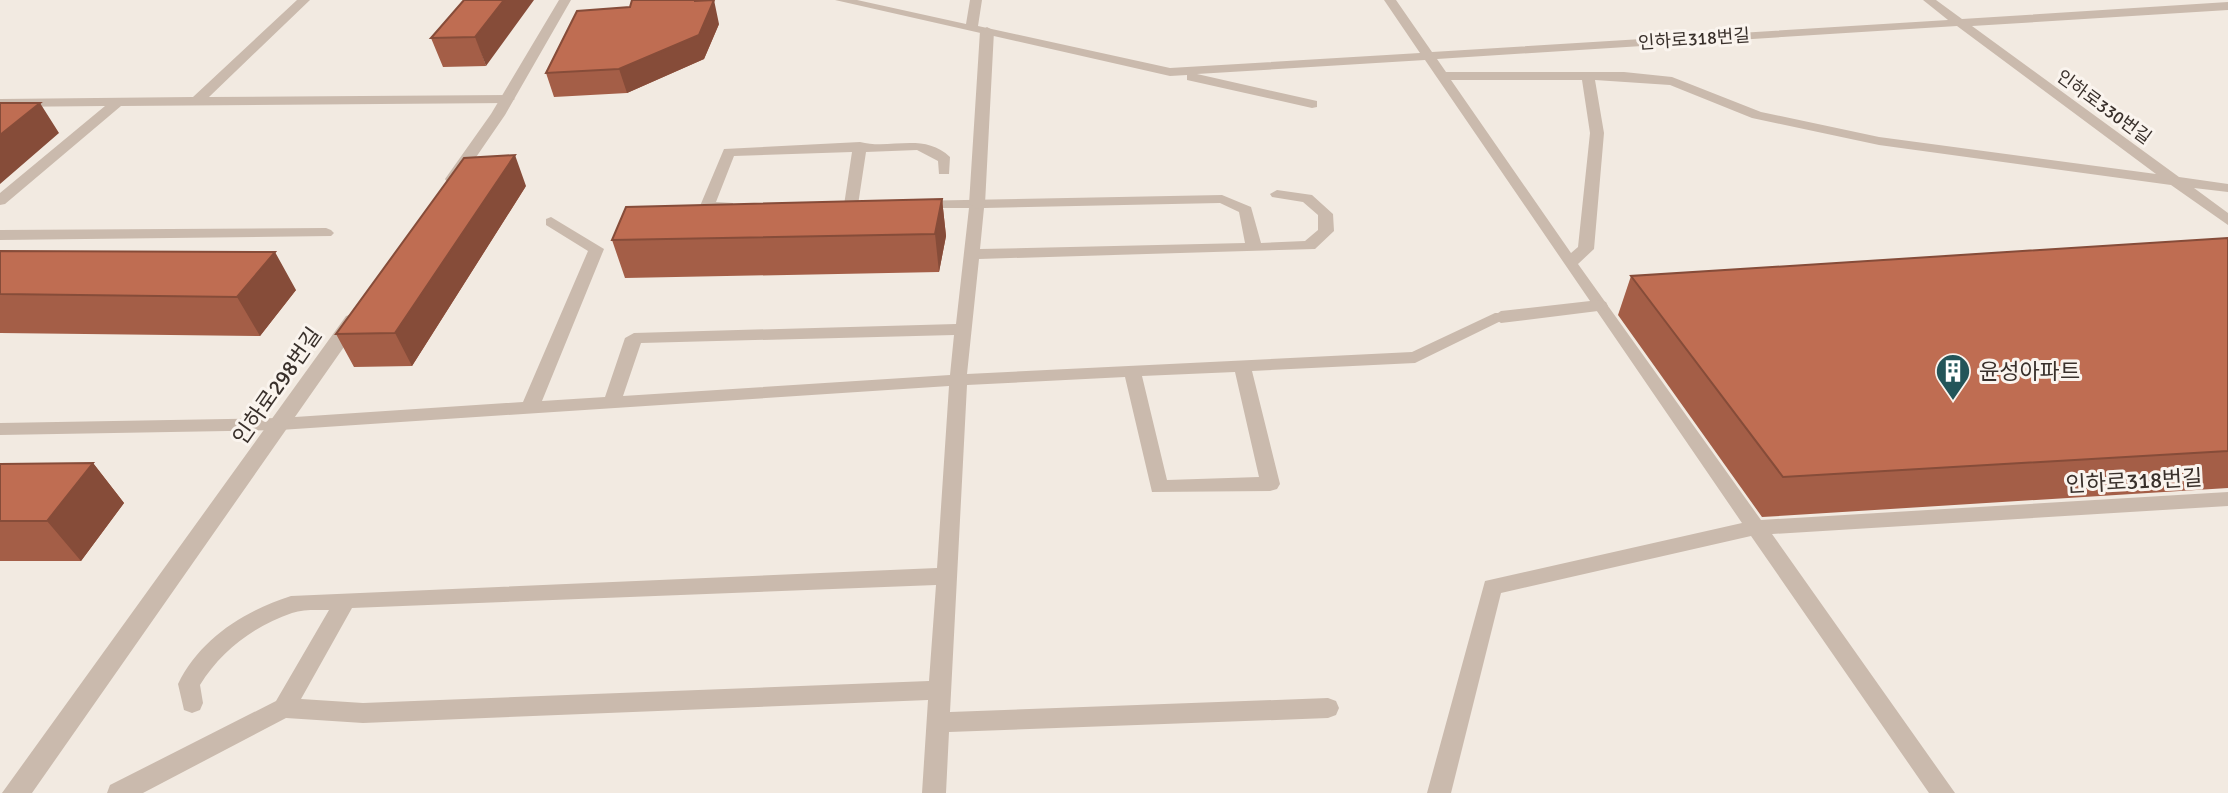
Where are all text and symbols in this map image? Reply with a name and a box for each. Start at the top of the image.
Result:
street label: 인하로318번길 [1637,24,1751,54]
street label: 인하로330번길 [2052,65,2156,149]
street label: 인하로298번길 [227,322,327,450]
building icon: 윤성아파트 [1934,352,1972,402]
place label: 윤성아파트 [1979,358,2080,385]
street label: 인하로318번길 [2065,464,2203,498]

